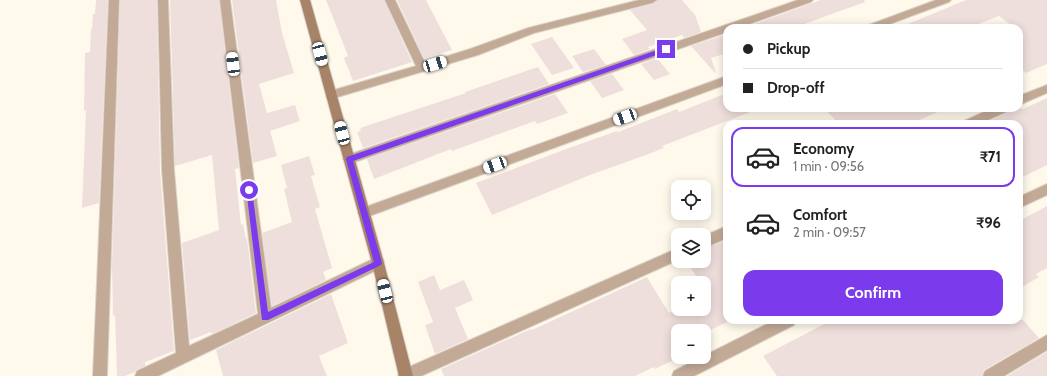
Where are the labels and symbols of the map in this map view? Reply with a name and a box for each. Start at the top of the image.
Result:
route end [657,40,675,58]
car [311,41,329,67]
car [226,51,240,77]
car [422,55,448,73]
car [612,107,638,127]
car [333,120,351,146]
car [482,155,508,175]
route start [240,181,258,199]
car [376,278,394,304]

